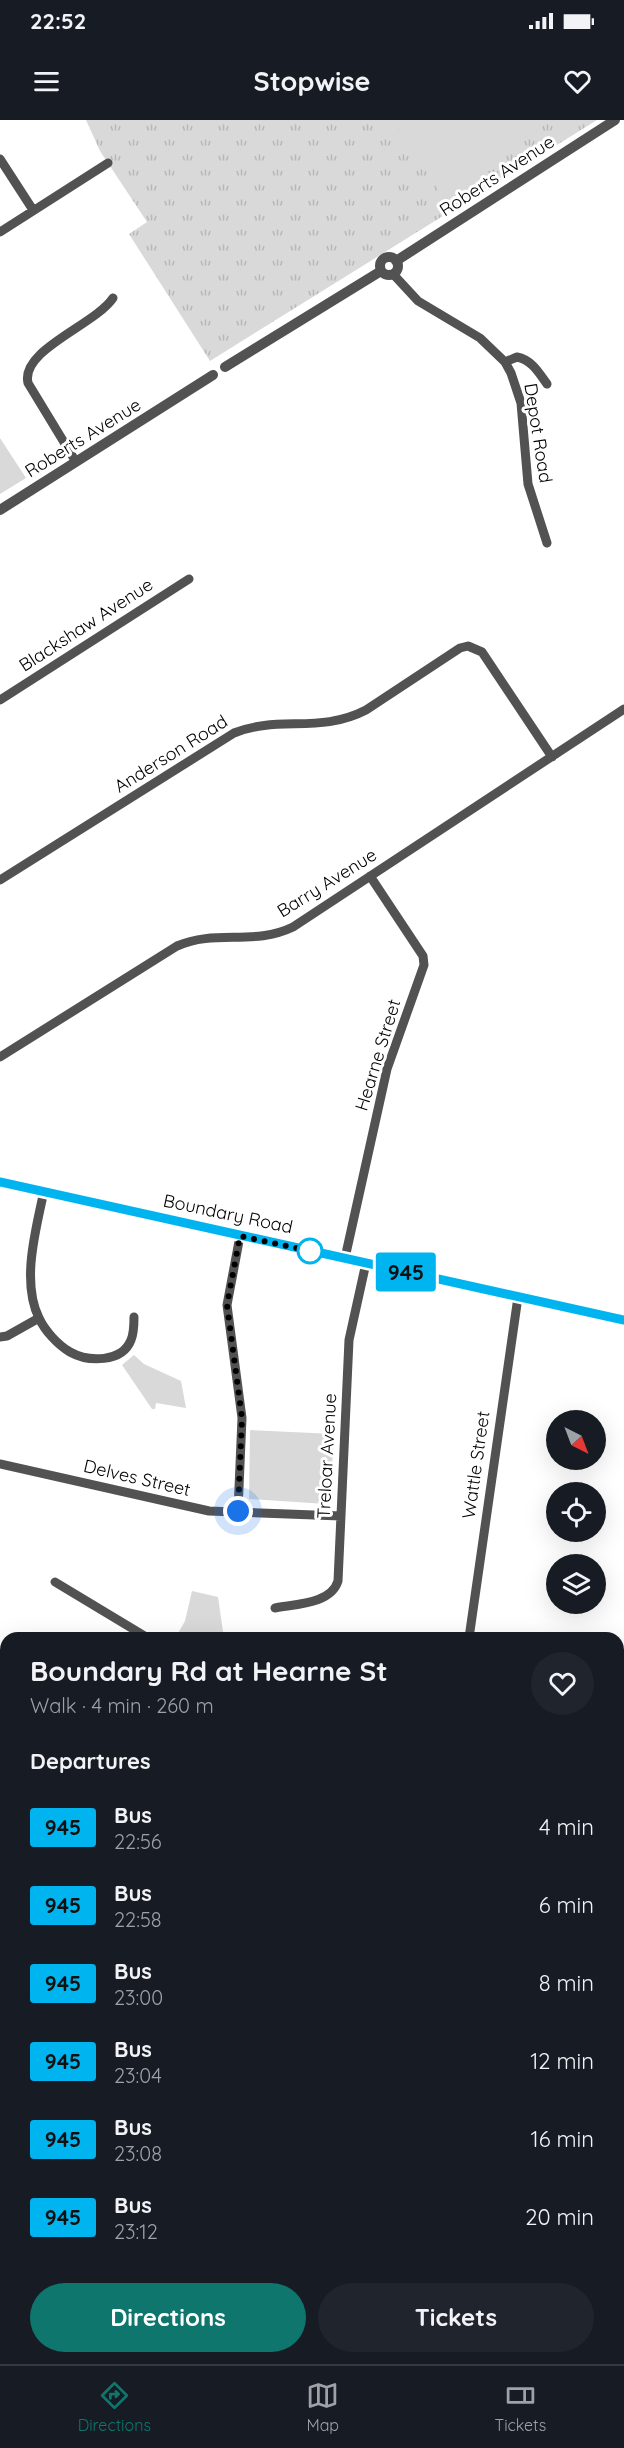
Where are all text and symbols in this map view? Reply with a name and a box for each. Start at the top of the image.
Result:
text: 22:52 [30,7,86,35]
text: Stopwise [254,64,370,98]
icon: menu [30,65,63,98]
icon: heart [561,65,594,98]
street label: Roberts Avenue [435,130,558,221]
street label: Depot Road [519,381,558,484]
street label: Roberts Avenue [21,393,145,482]
street label: Blackshaw Avenue [14,573,157,676]
street label: Anderson Road [110,710,232,798]
street label: Barry Avenue [273,843,381,922]
street label: Hearne Street [350,996,405,1114]
street label: Boundary Road [161,1189,295,1238]
unlabelled marker [297,1238,323,1264]
line badge: 945 [372,1252,440,1292]
text: 945 [388,1259,424,1285]
street label: Treloar Avenue [312,1393,341,1519]
street label: Wattle Street [457,1410,494,1520]
north arrow [546,1410,606,1470]
map controls [546,1410,606,1614]
street label: Delves Street [81,1454,193,1501]
button: locate [546,1482,606,1542]
your location [223,1496,253,1526]
button: layers [546,1554,606,1614]
button: heart [531,1652,594,1715]
text: Boundary Rd at Hearne St [30,1653,388,1688]
text: Walk · 4 min · 260 m [30,1693,214,1718]
text: Departures [30,1747,151,1775]
text: Bus [114,1801,152,1829]
text: 4 min [539,1813,594,1841]
text: 945 [45,1814,81,1840]
text: 22:56 [114,1829,162,1854]
text: Bus [114,1879,152,1907]
text: 6 min [539,1891,594,1919]
text: 945 [45,1892,81,1918]
text: 22:58 [114,1907,162,1932]
text: Bus [114,1957,152,1985]
text: 8 min [539,1969,594,1997]
text: 945 [45,1970,81,1996]
text: 23:00 [114,1985,163,2010]
text: Bus [114,2035,152,2063]
text: 12 min [530,2047,594,2075]
text: 945 [45,2048,81,2074]
text: 23:04 [114,2063,162,2088]
text: Bus [114,2113,152,2141]
text: 16 min [531,2125,594,2153]
text: 945 [45,2126,81,2152]
text: 23:08 [114,2141,162,2166]
text: Bus [114,2191,152,2219]
text: 20 min [525,2203,594,2231]
text: 945 [45,2204,81,2230]
text: 23:12 [114,2219,158,2244]
button: Directions [30,2283,306,2352]
button: Tickets [318,2283,594,2352]
tab: Directions [78,2379,151,2435]
tab: Map [306,2379,339,2435]
tab: Tickets [494,2379,546,2435]

